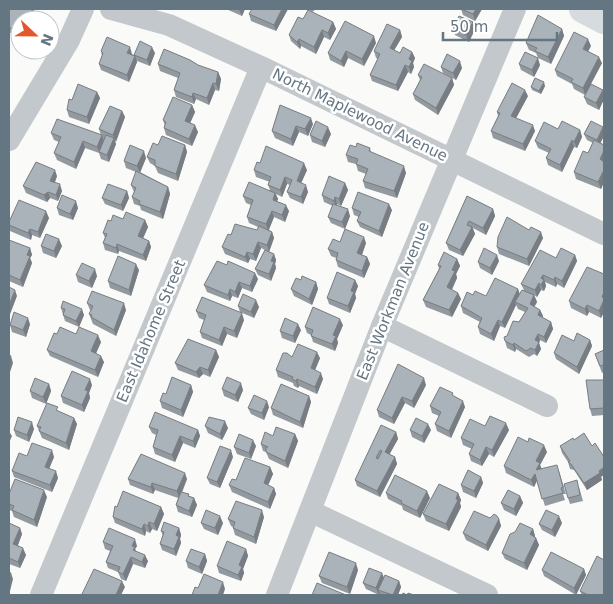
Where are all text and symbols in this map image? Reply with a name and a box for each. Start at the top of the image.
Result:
north arrow [10,10,60,60]
scale bar [443,10,557,42]
text: 50 m [450,18,488,36]
text: N [37,31,57,48]
street label: North Maplewood Avenue [270,65,450,165]
street label: East Workman Avenue [353,219,433,383]
street label: East Idahome Street [113,257,189,405]

